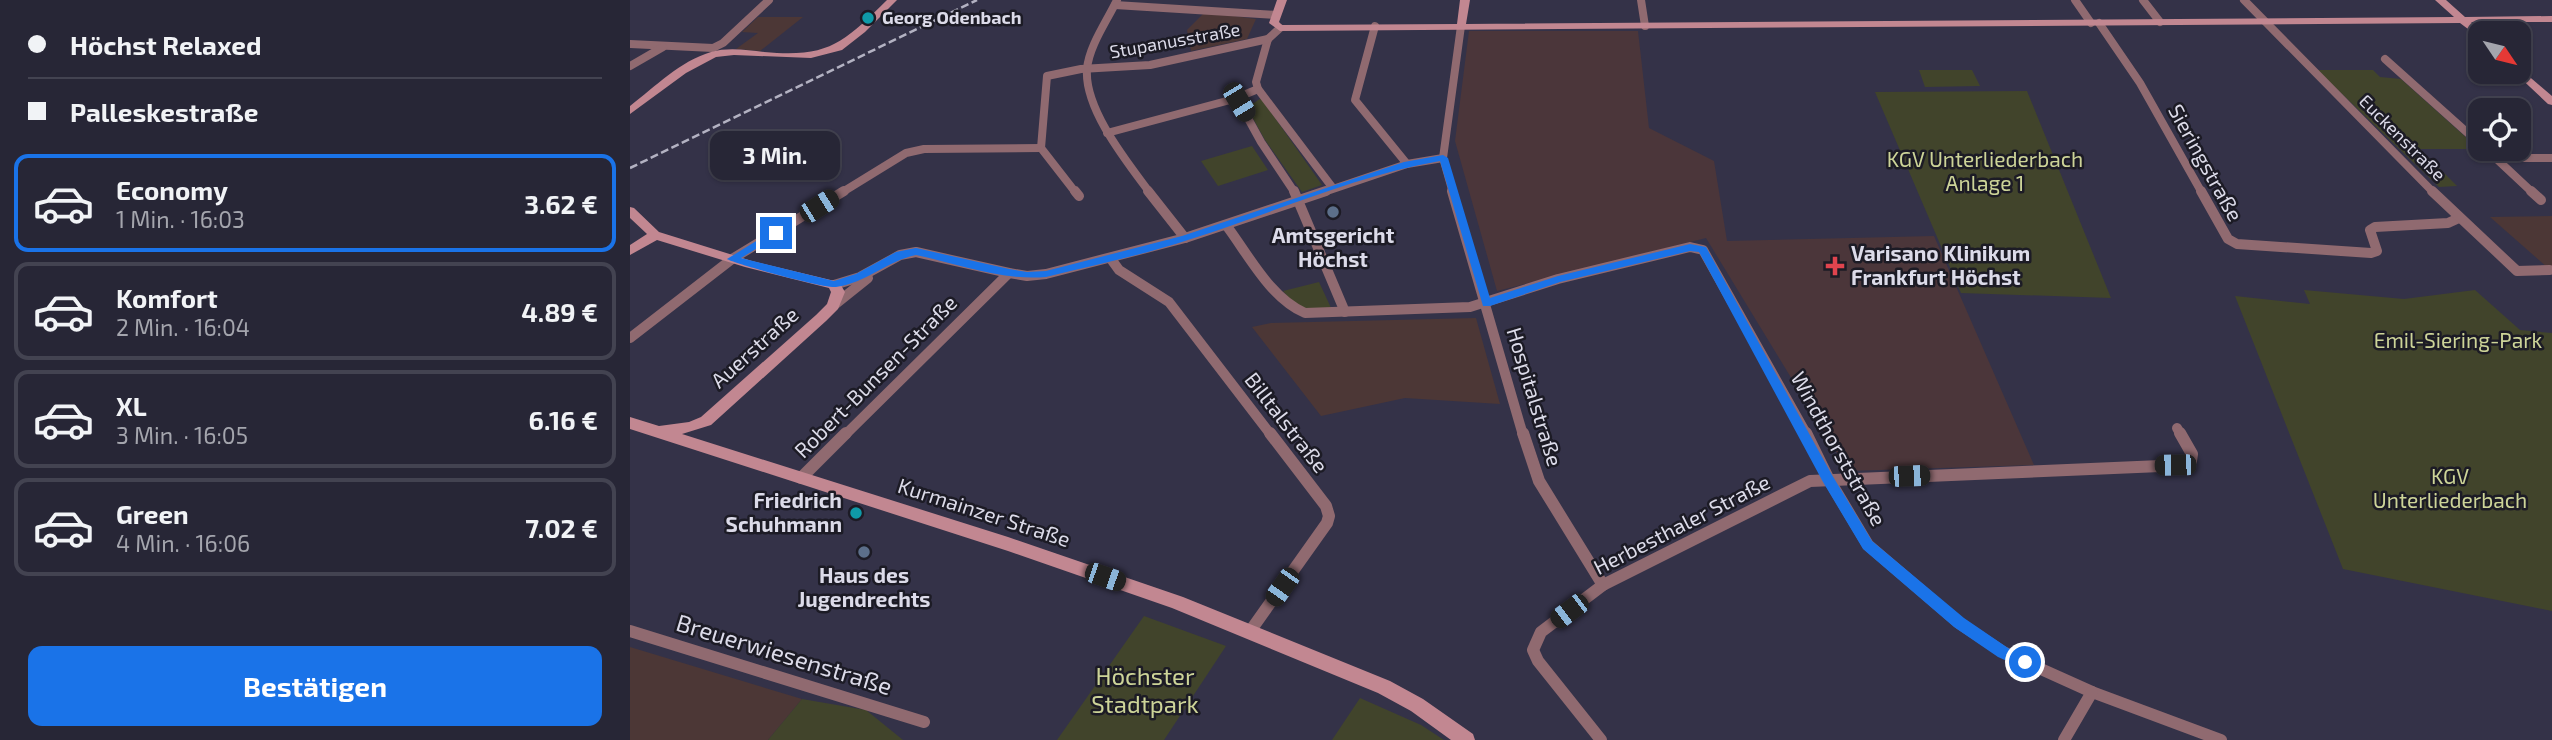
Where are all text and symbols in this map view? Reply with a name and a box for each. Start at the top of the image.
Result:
place label: Georg Odenbach [882,6,1021,28]
marker: Georg Odenbach [860,10,876,26]
street label: Stupanusstraße [1108,18,1242,62]
north arrow [2468,21,2530,84]
map controls [2468,21,2531,161]
text: Höchst Relaxed [70,29,262,60]
car [1220,79,1259,125]
street label: Euckenstraße [2355,90,2450,185]
text: Palleskestraße [70,96,258,127]
button: locate [2468,98,2531,161]
street label: Sieringstraße [2164,99,2249,225]
callout: 3 Min. [711,132,841,180]
text: 3 Min. [743,141,807,169]
park label: KGV Unterliederbach Anlage 1 [1887,146,2083,195]
icon: car [32,172,95,235]
text: Economy [116,174,228,205]
car [796,186,843,226]
text: 3.62 € [524,188,598,219]
marker: Amtsgericht Höchst [1325,204,1341,220]
text: 1 Min. · 16:03 [116,205,245,233]
route end [760,217,792,249]
place label: Amtsgericht Höchst [1272,222,1395,271]
place label: Varisano Klinikum Frankfurt Höchst [1851,240,2030,289]
marker: Varisano Klinikum Frankfurt Höchst [1825,256,1845,276]
icon: car [32,280,95,343]
text: Komfort [116,282,218,313]
street label: Robert-Bunsen-Straße [789,290,961,462]
text: 4.89 € [521,296,598,327]
street label: Auerstraße [705,301,803,393]
text: 2 Min. · 16:04 [116,313,250,341]
street label: Hospitalstraße [1502,324,1568,469]
park label: Emil-Siering-Park [2374,327,2543,352]
street label: Billtalstraße [1240,367,1334,477]
street label: Windthorststraße [1787,367,1892,530]
icon: car [32,388,95,451]
text: XL [116,390,147,421]
text: 6.16 € [529,404,598,435]
text: 3 Min. · 16:05 [116,421,248,449]
car [2154,454,2197,476]
park label: KGV Unterliederbach [2373,463,2527,512]
car [1888,465,1931,487]
street label: Herbesthaler Straße [1589,468,1774,579]
street label: Kurmainzer Straße [895,472,1074,551]
place label: Friedrich Schuhmann [726,487,842,536]
icon: car [32,496,95,559]
text: Green [116,498,189,529]
marker: Friedrich Schuhmann [848,505,864,521]
text: 7.02 € [525,512,598,543]
text: 4 Min. · 16:06 [116,529,250,557]
marker: Haus des Jugendrechts [856,544,872,560]
car [1082,560,1129,594]
place label: Haus des Jugendrechts [797,562,931,611]
car [1262,564,1303,610]
car [1546,590,1593,632]
street label: Breuerwiesenstraße [673,607,896,700]
button: Bestätigen [28,646,602,726]
route start [2009,646,2041,678]
park label: Höchster Stadtpark [1091,661,1199,718]

